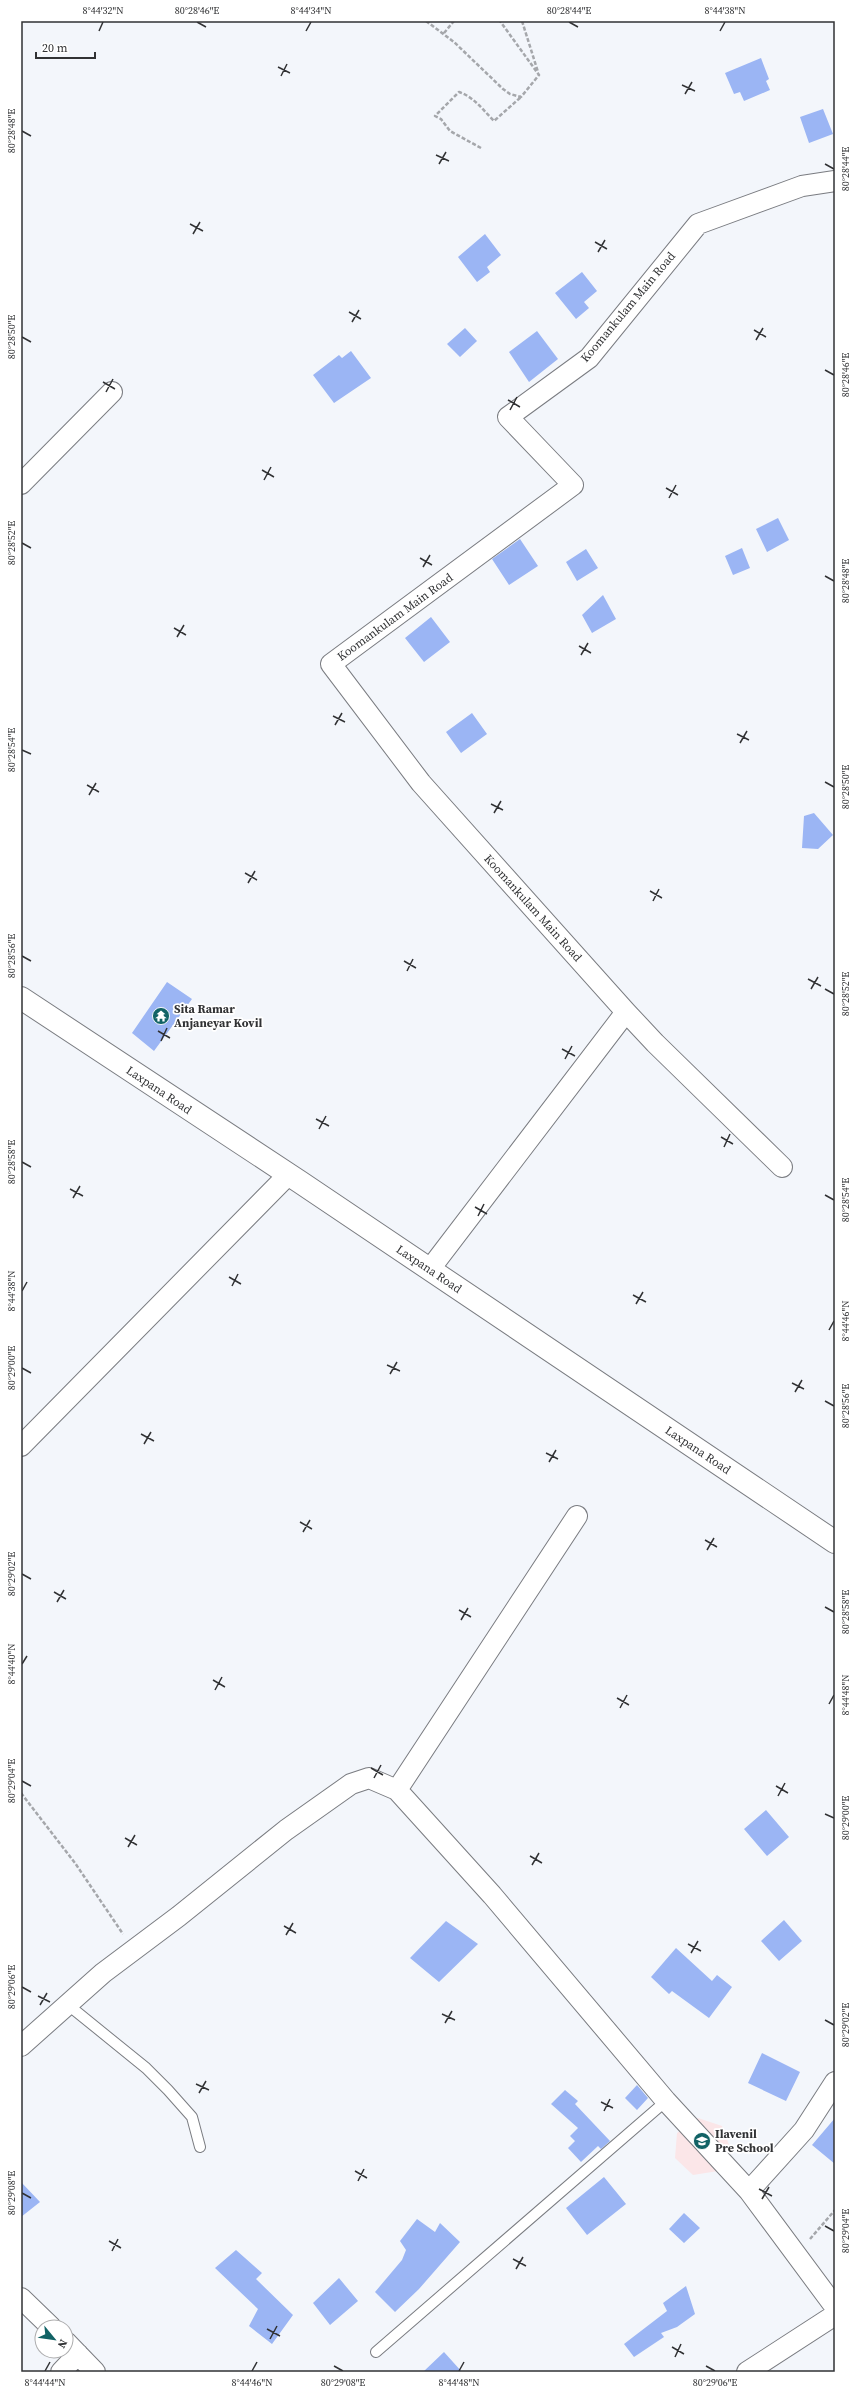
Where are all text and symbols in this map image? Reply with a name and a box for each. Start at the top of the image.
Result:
text: 8°44'32"N [82,4,124,17]
text: 80°28'46"E [175,4,219,17]
text: 8°44'34"N [290,4,332,17]
text: 80°28'44"E [547,4,591,17]
text: 8°44'38"N [704,4,746,17]
scale bar [36,34,95,60]
text: 20 m [42,40,68,56]
text: 80°28'48"E [5,109,18,153]
text: 80°28'44"E [839,147,852,191]
street label: Koomankulam Main Road [577,248,679,365]
text: 80°28'50"E [5,315,18,359]
text: 80°28'46"E [839,353,852,397]
text: 80°28'52"E [5,521,18,565]
text: 80°28'48"E [839,559,852,603]
street label: Koomankulam Main Road [334,569,456,664]
text: 80°28'54"E [5,728,18,772]
text: 80°28'50"E [839,765,852,809]
street label: Koomankulam Main Road [480,851,586,965]
text: 80°28'56"E [5,934,18,978]
text: 80°28'52"E [839,972,852,1016]
place label: Sita Ramar Anjaneyar Kovil [174,1001,262,1031]
temple icon: Sita Ramar Anjaneyar Kovil [151,1006,171,1026]
street label: Laxpana Road [123,1062,195,1118]
text: 80°28'58"E [5,1140,18,1184]
text: 80°28'54"E [839,1178,852,1222]
street label: Laxpana Road [393,1241,465,1297]
text: 8°44'38"N [5,1270,18,1312]
text: 8°44'46"N [839,1300,852,1342]
text: 80°29'00"E [5,1346,18,1390]
text: 80°28'56"E [839,1384,852,1428]
street label: Laxpana Road [662,1422,734,1478]
text: 80°29'02"E [5,1552,18,1596]
text: 80°28'58"E [839,1590,852,1634]
text: 8°44'40"N [5,1643,18,1685]
text: 8°44'48"N [839,1674,852,1716]
text: 80°29'04"E [5,1759,18,1803]
text: 80°29'00"E [839,1796,852,1840]
text: 80°29'06"E [5,1965,18,2009]
text: 80°29'02"E [839,2003,852,2047]
place label: Ilavenil Pre School [715,2126,774,2156]
school or university icon: Ilavenil Pre School [692,2131,712,2151]
text: 80°29'08"E [5,2171,18,2215]
text: 80°29'04"E [839,2209,852,2253]
north arrow [34,2319,74,2359]
text: N [54,2336,71,2351]
text: 8°44'44"N [24,2376,66,2389]
text: 8°44'46"N [231,2376,273,2389]
text: 80°29'08"E [321,2376,365,2389]
text: 8°44'48"N [438,2376,480,2389]
text: 80°29'06"E [693,2376,737,2389]

